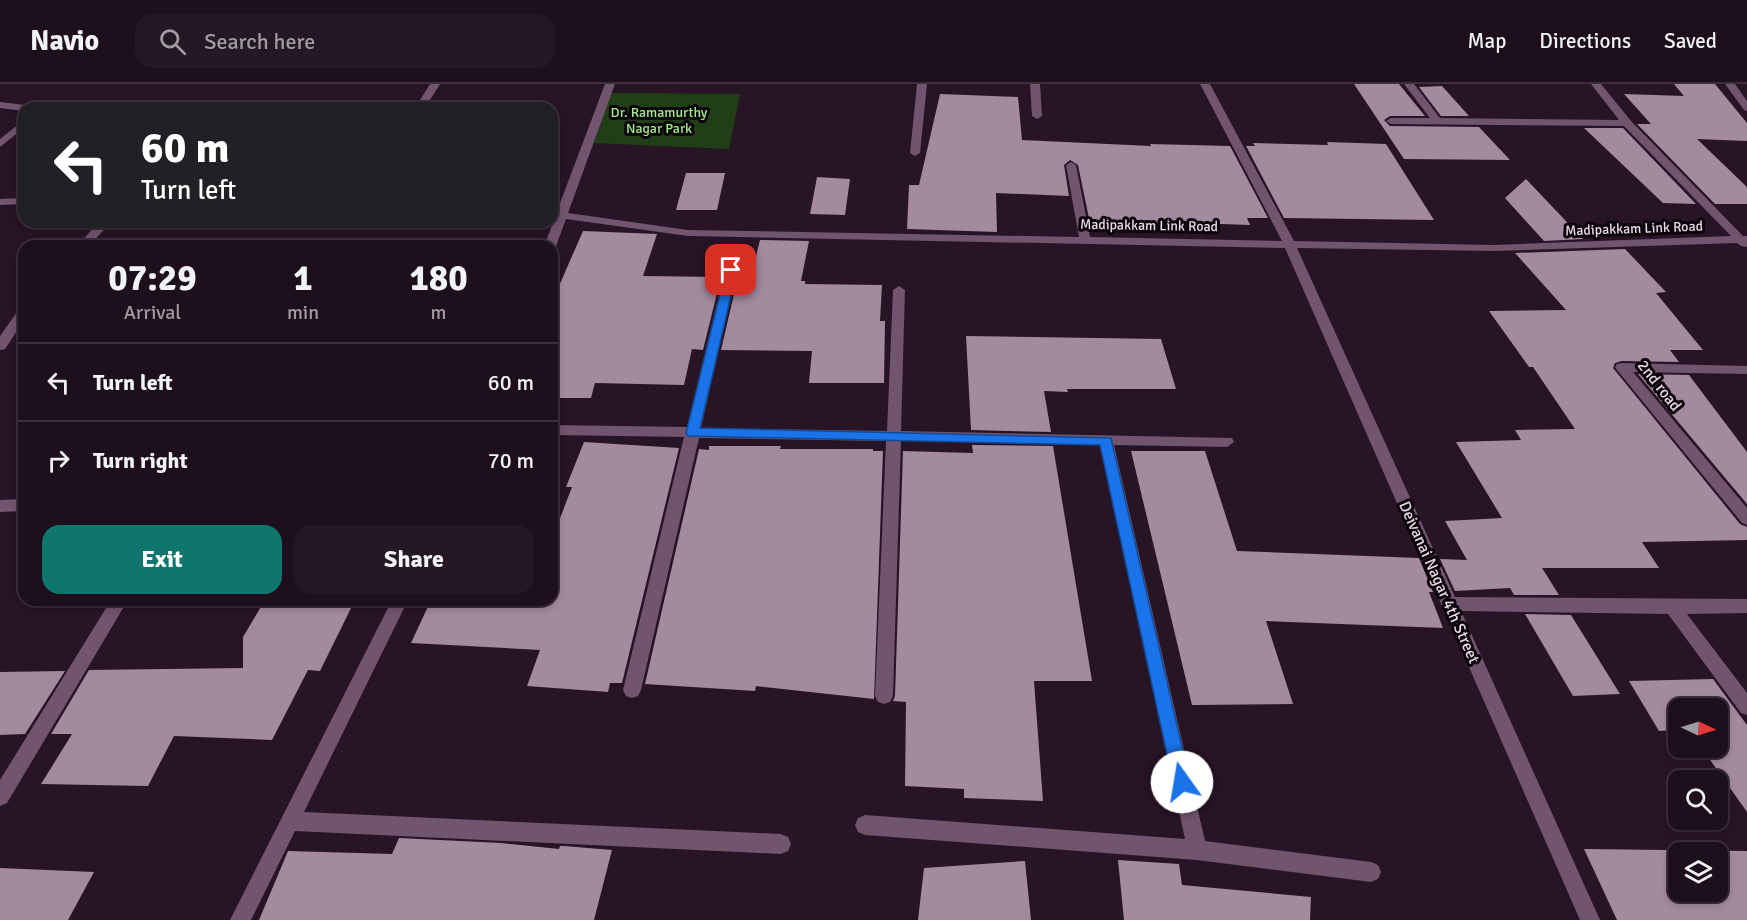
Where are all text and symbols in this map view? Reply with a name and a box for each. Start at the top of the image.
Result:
search box [135,14,555,68]
text: Navio [30,24,99,58]
icon: search [156,25,189,58]
text: Search here [204,28,315,55]
text: Map [1468,28,1506,54]
text: Directions [1539,28,1631,54]
text: Saved [1664,28,1717,54]
park label: Dr. Ramamurthy Nagar Park [611,104,708,137]
text: 60 m [141,123,230,174]
icon: left [42,126,120,204]
text: Turn left [141,174,236,207]
street label: Madipakkam Link Road [1080,216,1218,235]
street label: Madipakkam Link Road [1565,218,1703,239]
pin [705,244,756,295]
icon: arrive [714,253,747,286]
text: 07:29 [108,256,197,301]
text: 1 [293,256,313,301]
text: 180 [409,256,468,301]
text: Arrival [124,300,181,325]
text: min [287,300,319,325]
text: m [431,300,447,325]
street label: 2nd road [1633,356,1686,415]
icon: left [42,366,75,399]
text: Turn left [93,369,173,396]
text: 60 m [488,369,534,396]
icon: right [42,444,75,477]
text: Turn right [93,447,188,474]
text: 70 m [488,447,534,474]
street label: Deivanai Nagar 4th Street [1394,498,1484,667]
button: Exit [42,525,282,594]
button: Share [294,525,534,594]
north arrow [1668,698,1728,758]
map controls [1668,698,1728,902]
position arrow [1150,750,1214,814]
button: search [1668,770,1728,830]
button: layers [1668,842,1728,902]

